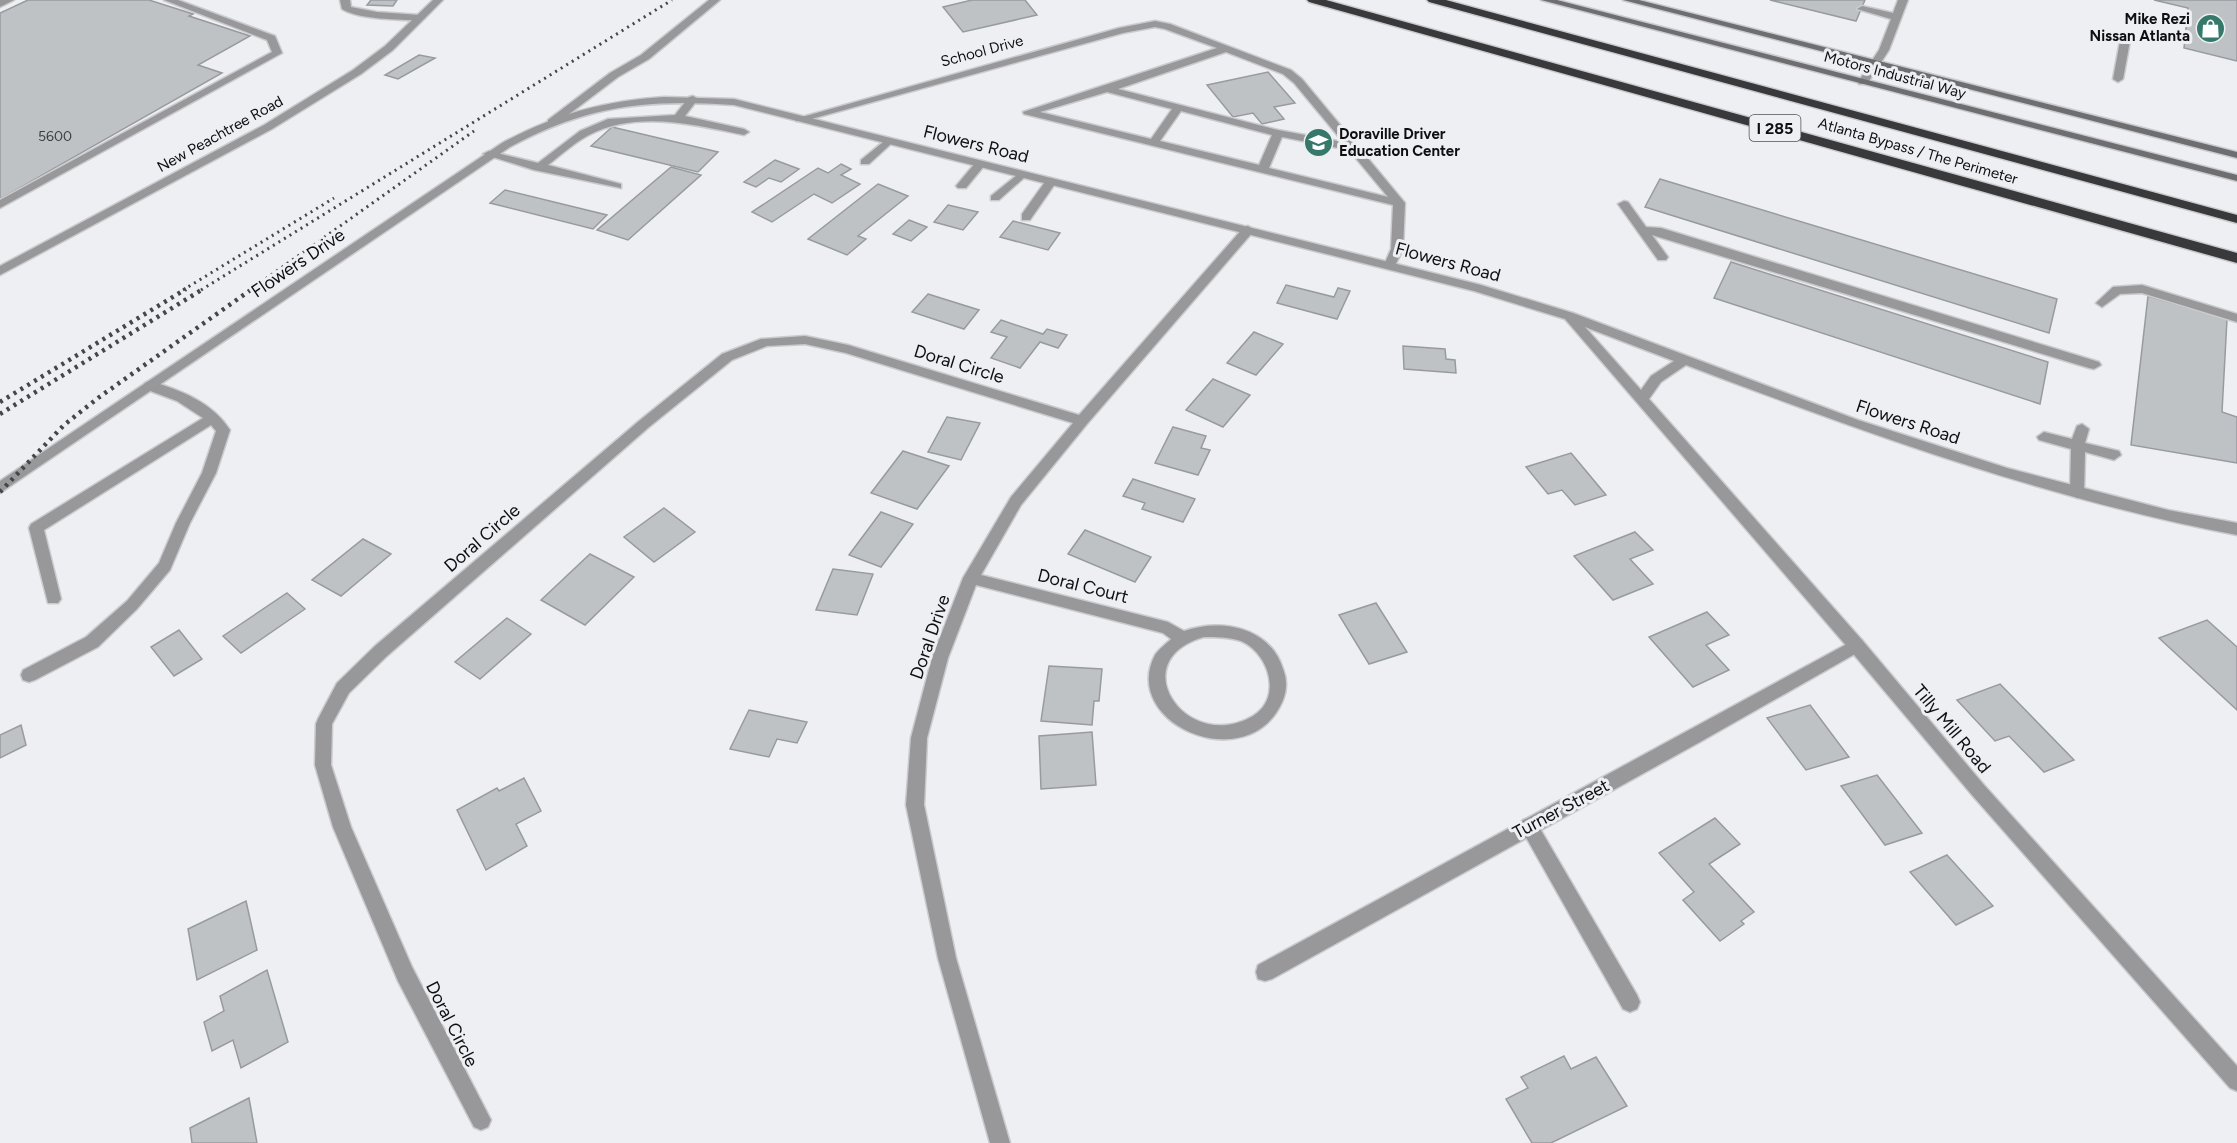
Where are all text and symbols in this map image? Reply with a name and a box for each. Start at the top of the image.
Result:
place label: Mike Rezi Nissan Atlanta [2090,10,2190,45]
shop icon: Mike Rezi Nissan Atlanta [2195,12,2227,44]
street label: School Drive [939,31,1025,71]
street label: Motors Industrial Way [1822,47,1968,103]
street label: New Peachtree Road [154,92,286,176]
street label: Atlanta Bypass / The Perimeter [1816,114,2020,188]
road number: I 285 [1750,115,1800,141]
street label: Flowers Road [921,120,1031,168]
place label: Doraville Driver Education Center [1339,125,1460,160]
school or university icon: Doraville Driver Education Center [1302,127,1334,159]
house number: 5600 [38,128,72,145]
street label: Flowers Drive [247,224,349,302]
street label: Flowers Road [1393,237,1503,287]
street label: Doral Circle [911,340,1007,388]
street label: Flowers Road [1853,395,1963,449]
street label: Doral Circle [440,499,525,577]
street label: Doral Court [1035,564,1131,608]
street label: Doral Drive [905,592,955,682]
street label: Tilly Mill Road [1908,680,1996,778]
street label: Turner Street [1509,774,1613,844]
street label: Doral Circle [421,977,483,1071]

